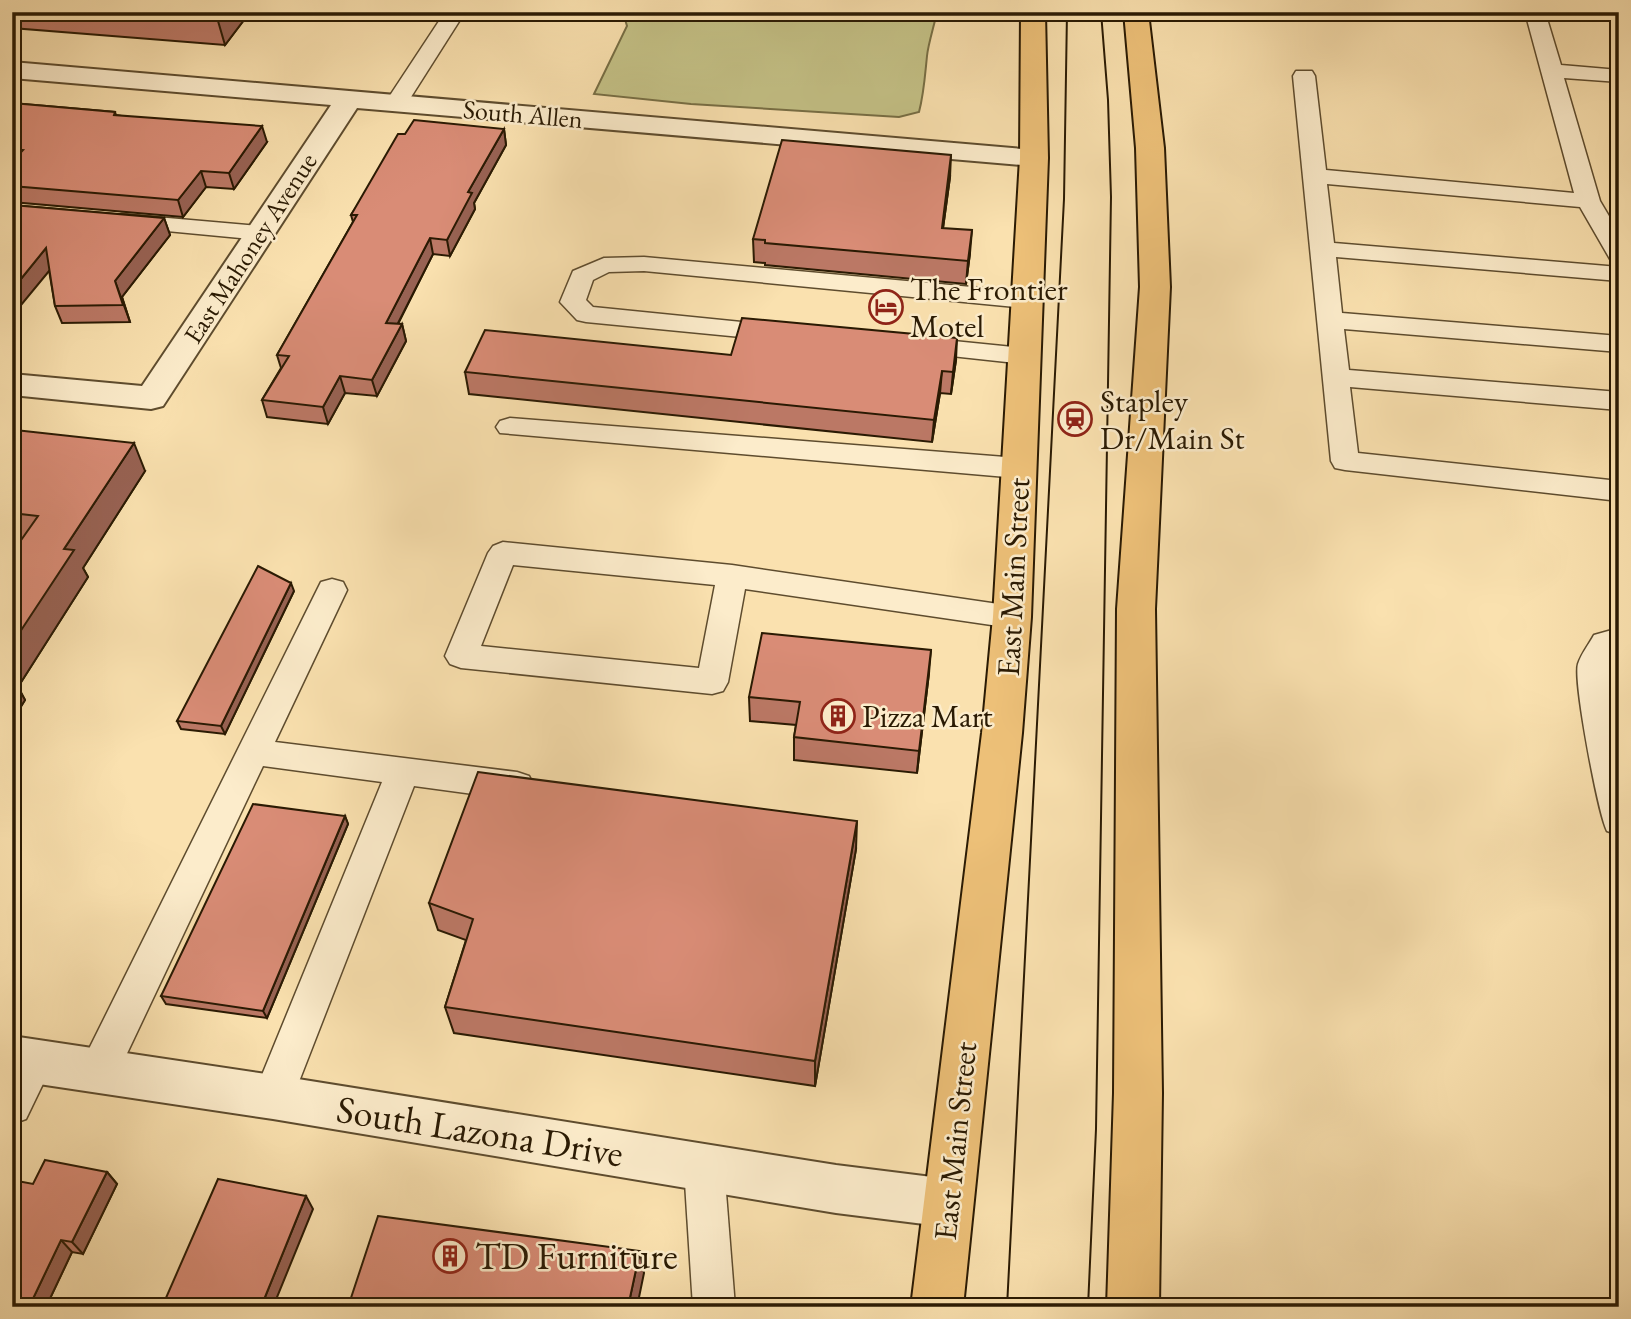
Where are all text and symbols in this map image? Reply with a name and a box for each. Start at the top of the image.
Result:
street label: South Allen [462,92,584,136]
street label: East Mahoney Avenue [176,146,324,350]
place label: The Frontier Motel [910,268,1068,347]
hotel icon: The Frontier Motel [867,288,905,326]
place label: Stapley Dr/Main St [1100,380,1245,459]
station icon: Stapley Dr/Main St [1056,400,1094,438]
street label: East Main Street [987,476,1039,678]
place label: Pizza Mart [862,695,993,737]
building icon: Pizza Mart [819,697,857,735]
street label: East Main Street [924,1040,986,1242]
street label: South Lazona Drive [333,1084,627,1177]
place label: TD Furniture [475,1231,678,1280]
building icon: TD Furniture [431,1237,469,1275]

